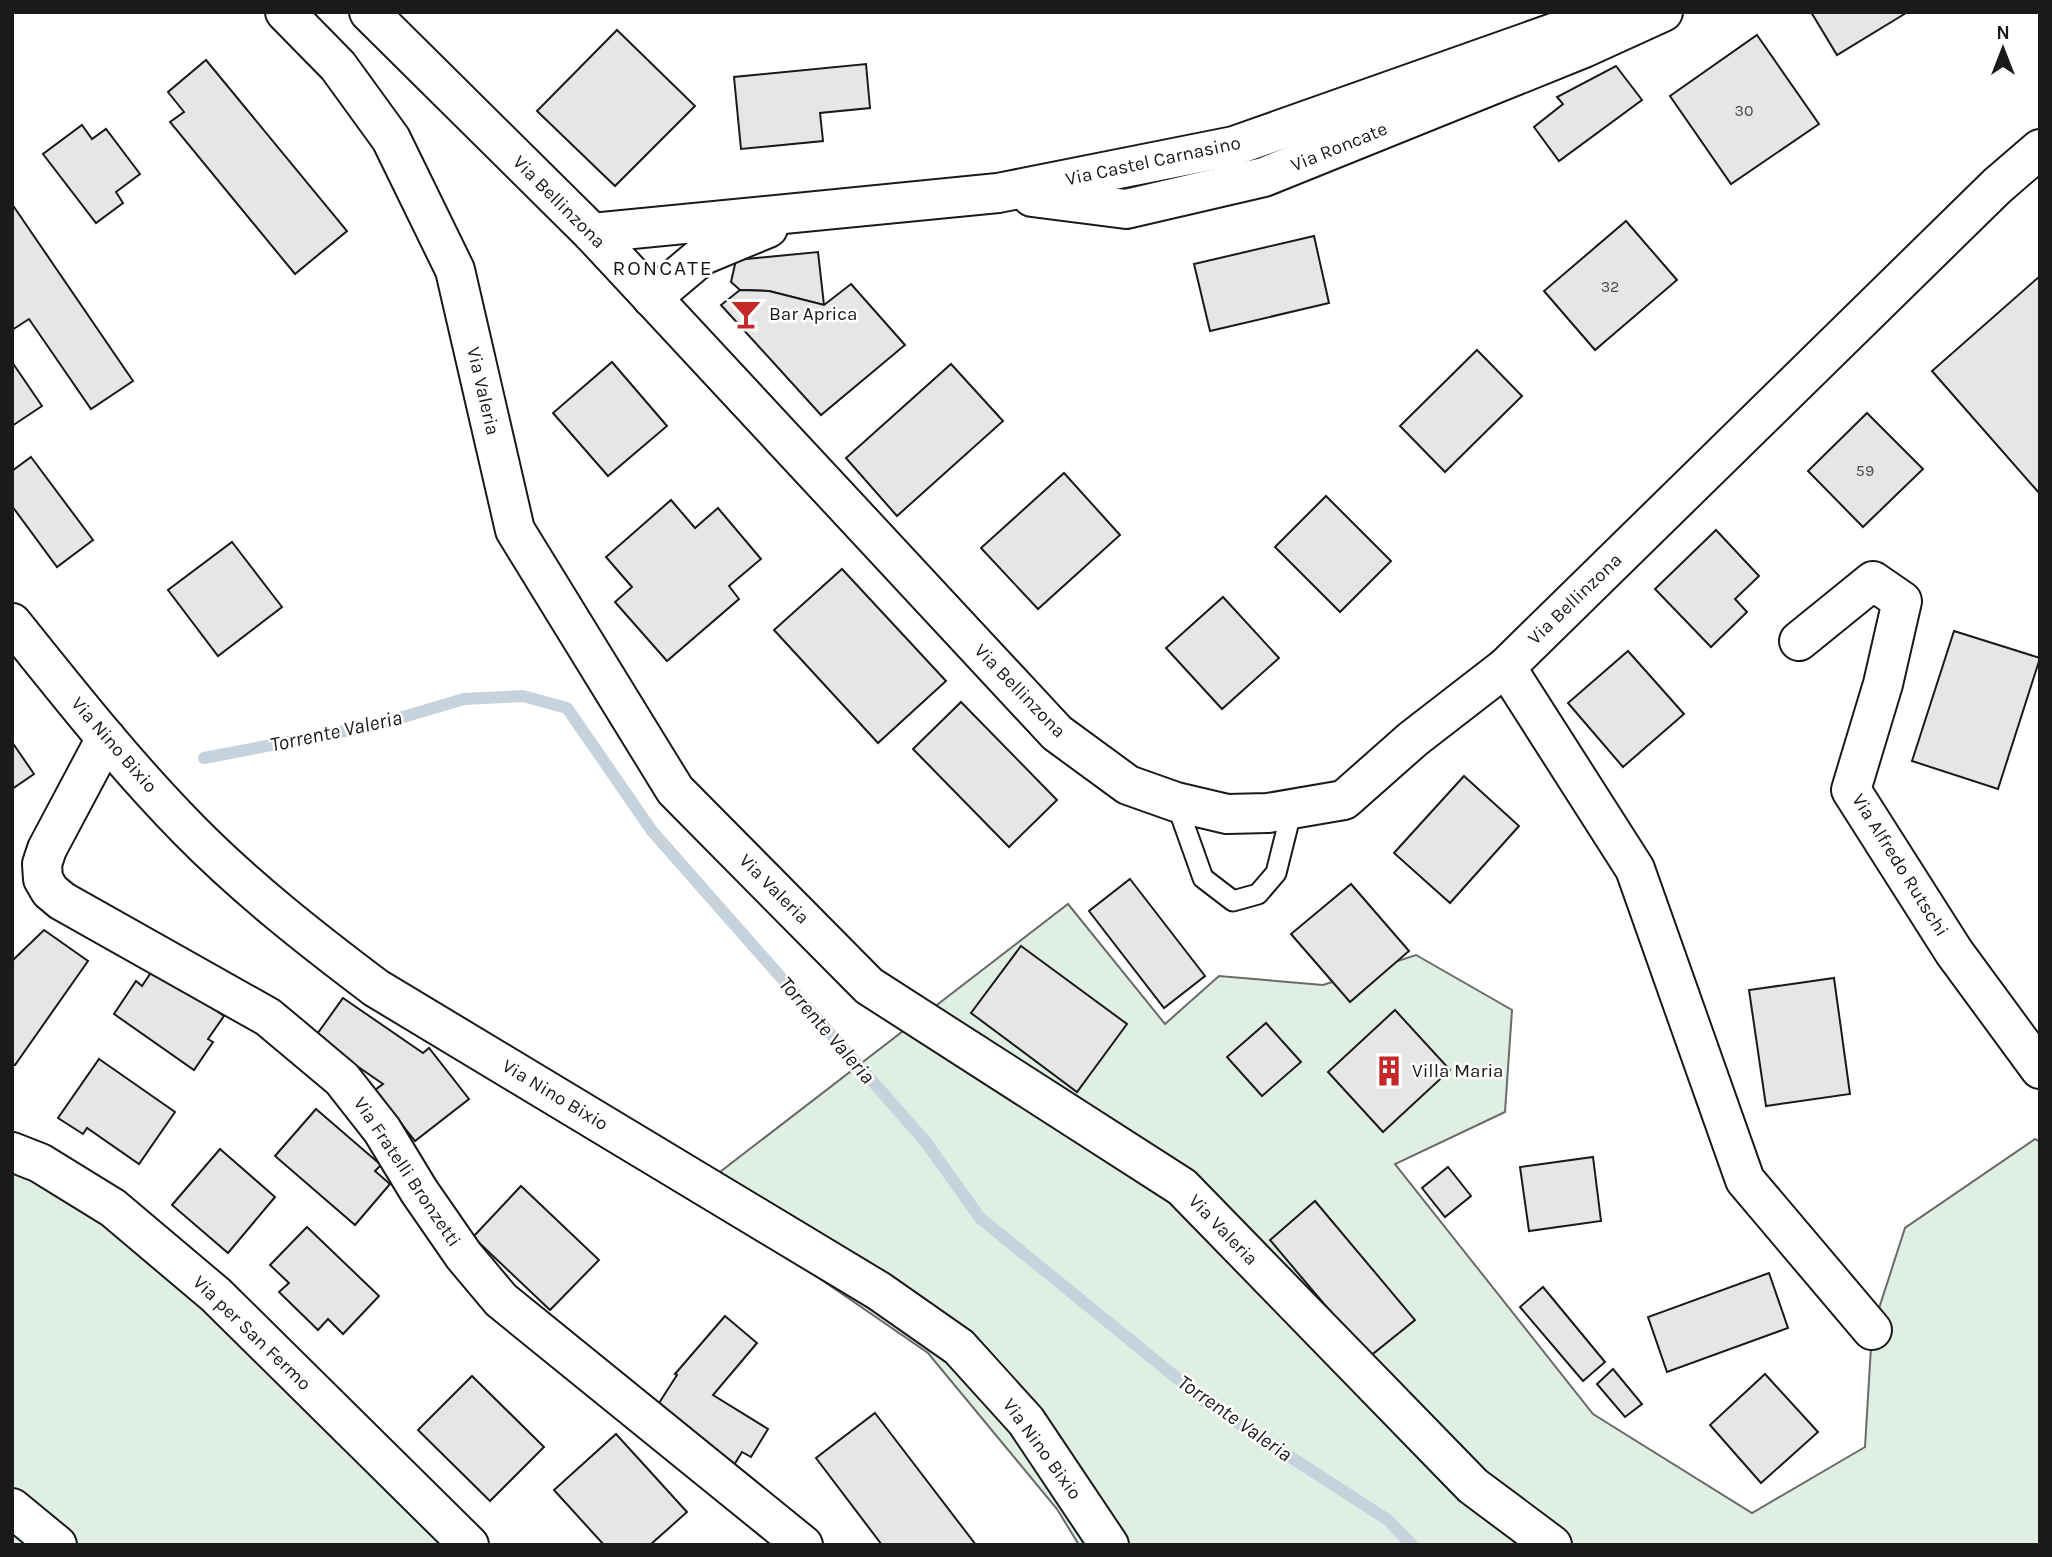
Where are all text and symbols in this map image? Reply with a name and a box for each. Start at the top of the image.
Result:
north arrow [1968,14,2038,84]
text: N [1996,22,2010,44]
house number: 30 [1735,101,1753,120]
street label: Via Roncate [1288,118,1390,176]
street label: Via Castel Carnasino [1063,132,1243,190]
street label: Via Bellinzona [508,151,610,253]
district label: RONCATE [612,256,714,280]
house number: 32 [1601,277,1619,296]
bar icon: Bar Aprica [729,297,763,331]
place label: Bar Aprica [769,303,857,325]
street label: Via Valeria [462,345,504,437]
house number: 59 [1856,461,1874,480]
street label: Via Bellinzona [1523,549,1627,649]
street label: Via Bellinzona [970,639,1070,743]
street label: Via Nino Bixio [66,693,162,797]
water label: Torrente Valeria [268,705,404,757]
street label: Via Alfredo Rutschi [1847,790,1953,940]
street label: Via Valeria [734,849,814,929]
water label: Torrente Valeria [774,971,880,1089]
building icon: Villa Maria [1372,1054,1406,1088]
street label: Via Nino Bixio [498,1055,612,1135]
place label: Villa Maria [1412,1060,1504,1082]
street label: Via Fratelli Bronzetti [349,1093,465,1251]
street label: Via Valeria [1184,1190,1262,1270]
street label: Via per San Fermo [188,1271,316,1395]
water label: Torrente Valeria [1173,1370,1297,1466]
street label: Via Nino Bixio [998,1394,1086,1504]

